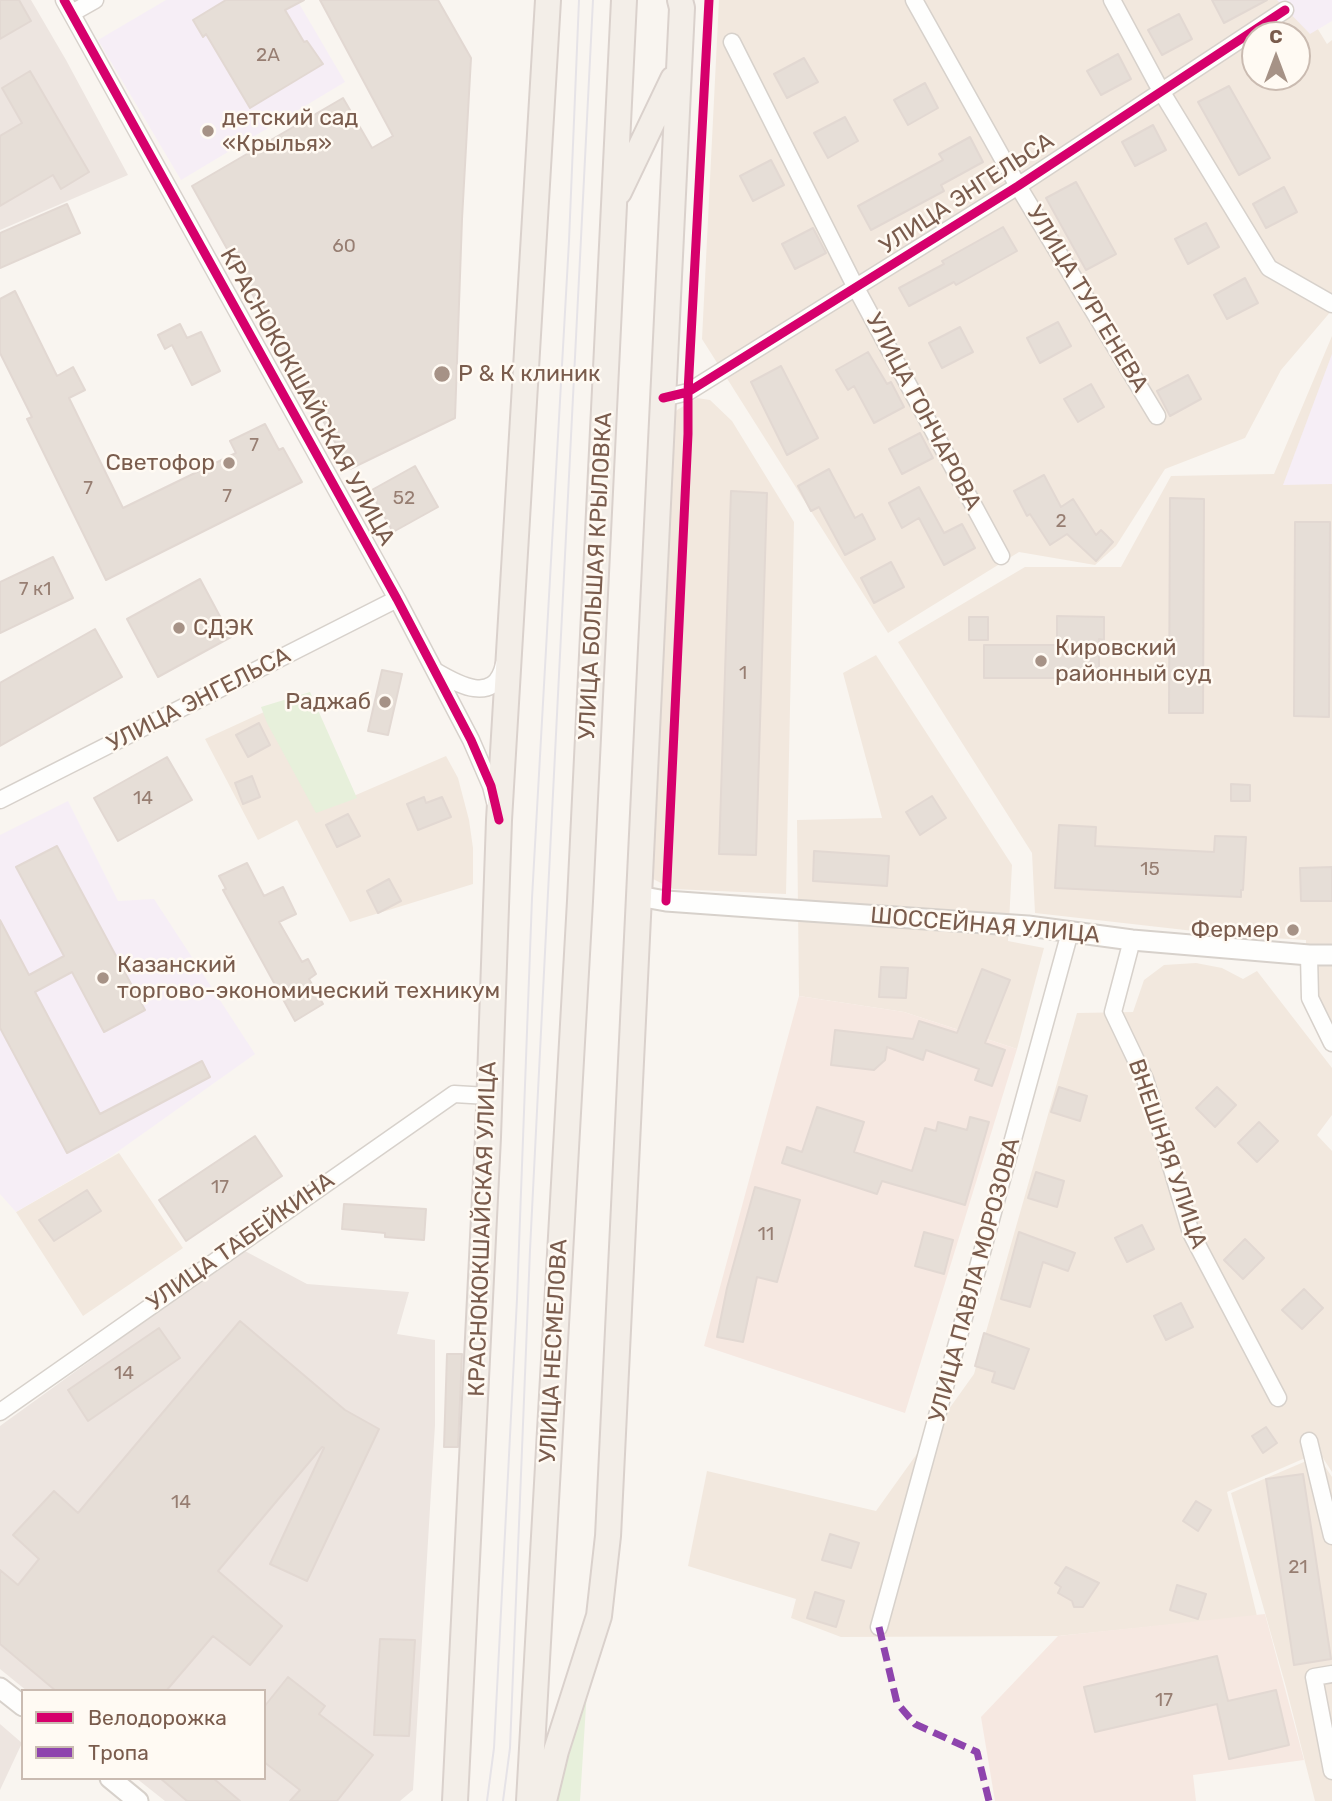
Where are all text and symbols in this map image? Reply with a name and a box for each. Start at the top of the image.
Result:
north arrow [1241,21,1311,91]
text: С [1269,25,1283,48]
house number: 2А [256,45,280,67]
place label: детский сад «Крылья» [222,104,358,158]
marker: детский сад «Крылья» [200,123,216,139]
street label: УЛИЦА ЭНГЕЛЬСА [875,127,1059,261]
street label: УЛИЦА ТУРГЕНЕВА [1020,201,1154,397]
house number: 60 [332,236,356,258]
street label: КРАСНОКОКШАЙСКАЯ УЛИЦА [214,244,400,550]
street label: УЛИЦА ГОНЧАРОВА [859,309,987,515]
place label: Р & К клиник [458,360,600,388]
marker: Р & К клиник [432,364,452,384]
street label: УЛИЦА БОЛЬШАЯ КРЫЛОВКА [574,411,618,741]
house number: 7 [249,435,259,457]
place label: Светофор [106,449,215,477]
marker: Светофор [221,455,237,471]
house number: 7 [83,478,93,500]
house number: 7 [222,486,232,508]
house number: 52 [393,488,415,510]
house number: 2 [1055,511,1067,533]
house number: 7 к1 [19,579,51,601]
place label: СДЭК [193,614,254,642]
marker: СДЭК [171,620,187,636]
place label: Кировский районный суд [1055,634,1212,688]
street label: УЛИЦА ЭНГЕЛЬСА [103,642,295,758]
marker: Кировский районный суд [1033,653,1049,669]
house number: 1 [739,663,747,685]
place label: Раджаб [285,688,371,716]
marker: Раджаб [377,694,393,710]
house number: 14 [133,788,153,810]
house number: 15 [1140,859,1160,881]
street label: ШОССЕЙНАЯ УЛИЦА [869,902,1101,950]
place label: Фермер [1190,916,1279,944]
marker: Фермер [1285,922,1301,938]
place label: Казанский торгово-экономический техникум [117,951,500,1005]
marker: Казанский торгово-экономический техникум [95,970,111,986]
street label: ВНЕШНЯЯ УЛИЦА [1122,1056,1212,1252]
street label: КРАСНОКОКШАЙСКАЯ УЛИЦА [463,1061,503,1397]
street label: УЛИЦА ПАВЛА МОРОЗОВА [924,1135,1026,1425]
street label: УЛИЦА ТАБЕЙКИНА [142,1167,340,1317]
house number: 17 [211,1177,229,1199]
house number: 11 [758,1224,774,1246]
street label: УЛИЦА НЕСМЕЛОВА [534,1238,574,1464]
house number: 14 [114,1363,134,1385]
house number: 14 [171,1492,191,1514]
house number: 21 [1288,1557,1308,1579]
legend [21,1689,266,1780]
house number: 17 [1155,1690,1173,1712]
text: Велодорожка [88,1705,227,1730]
text: Тропа [88,1740,149,1765]

